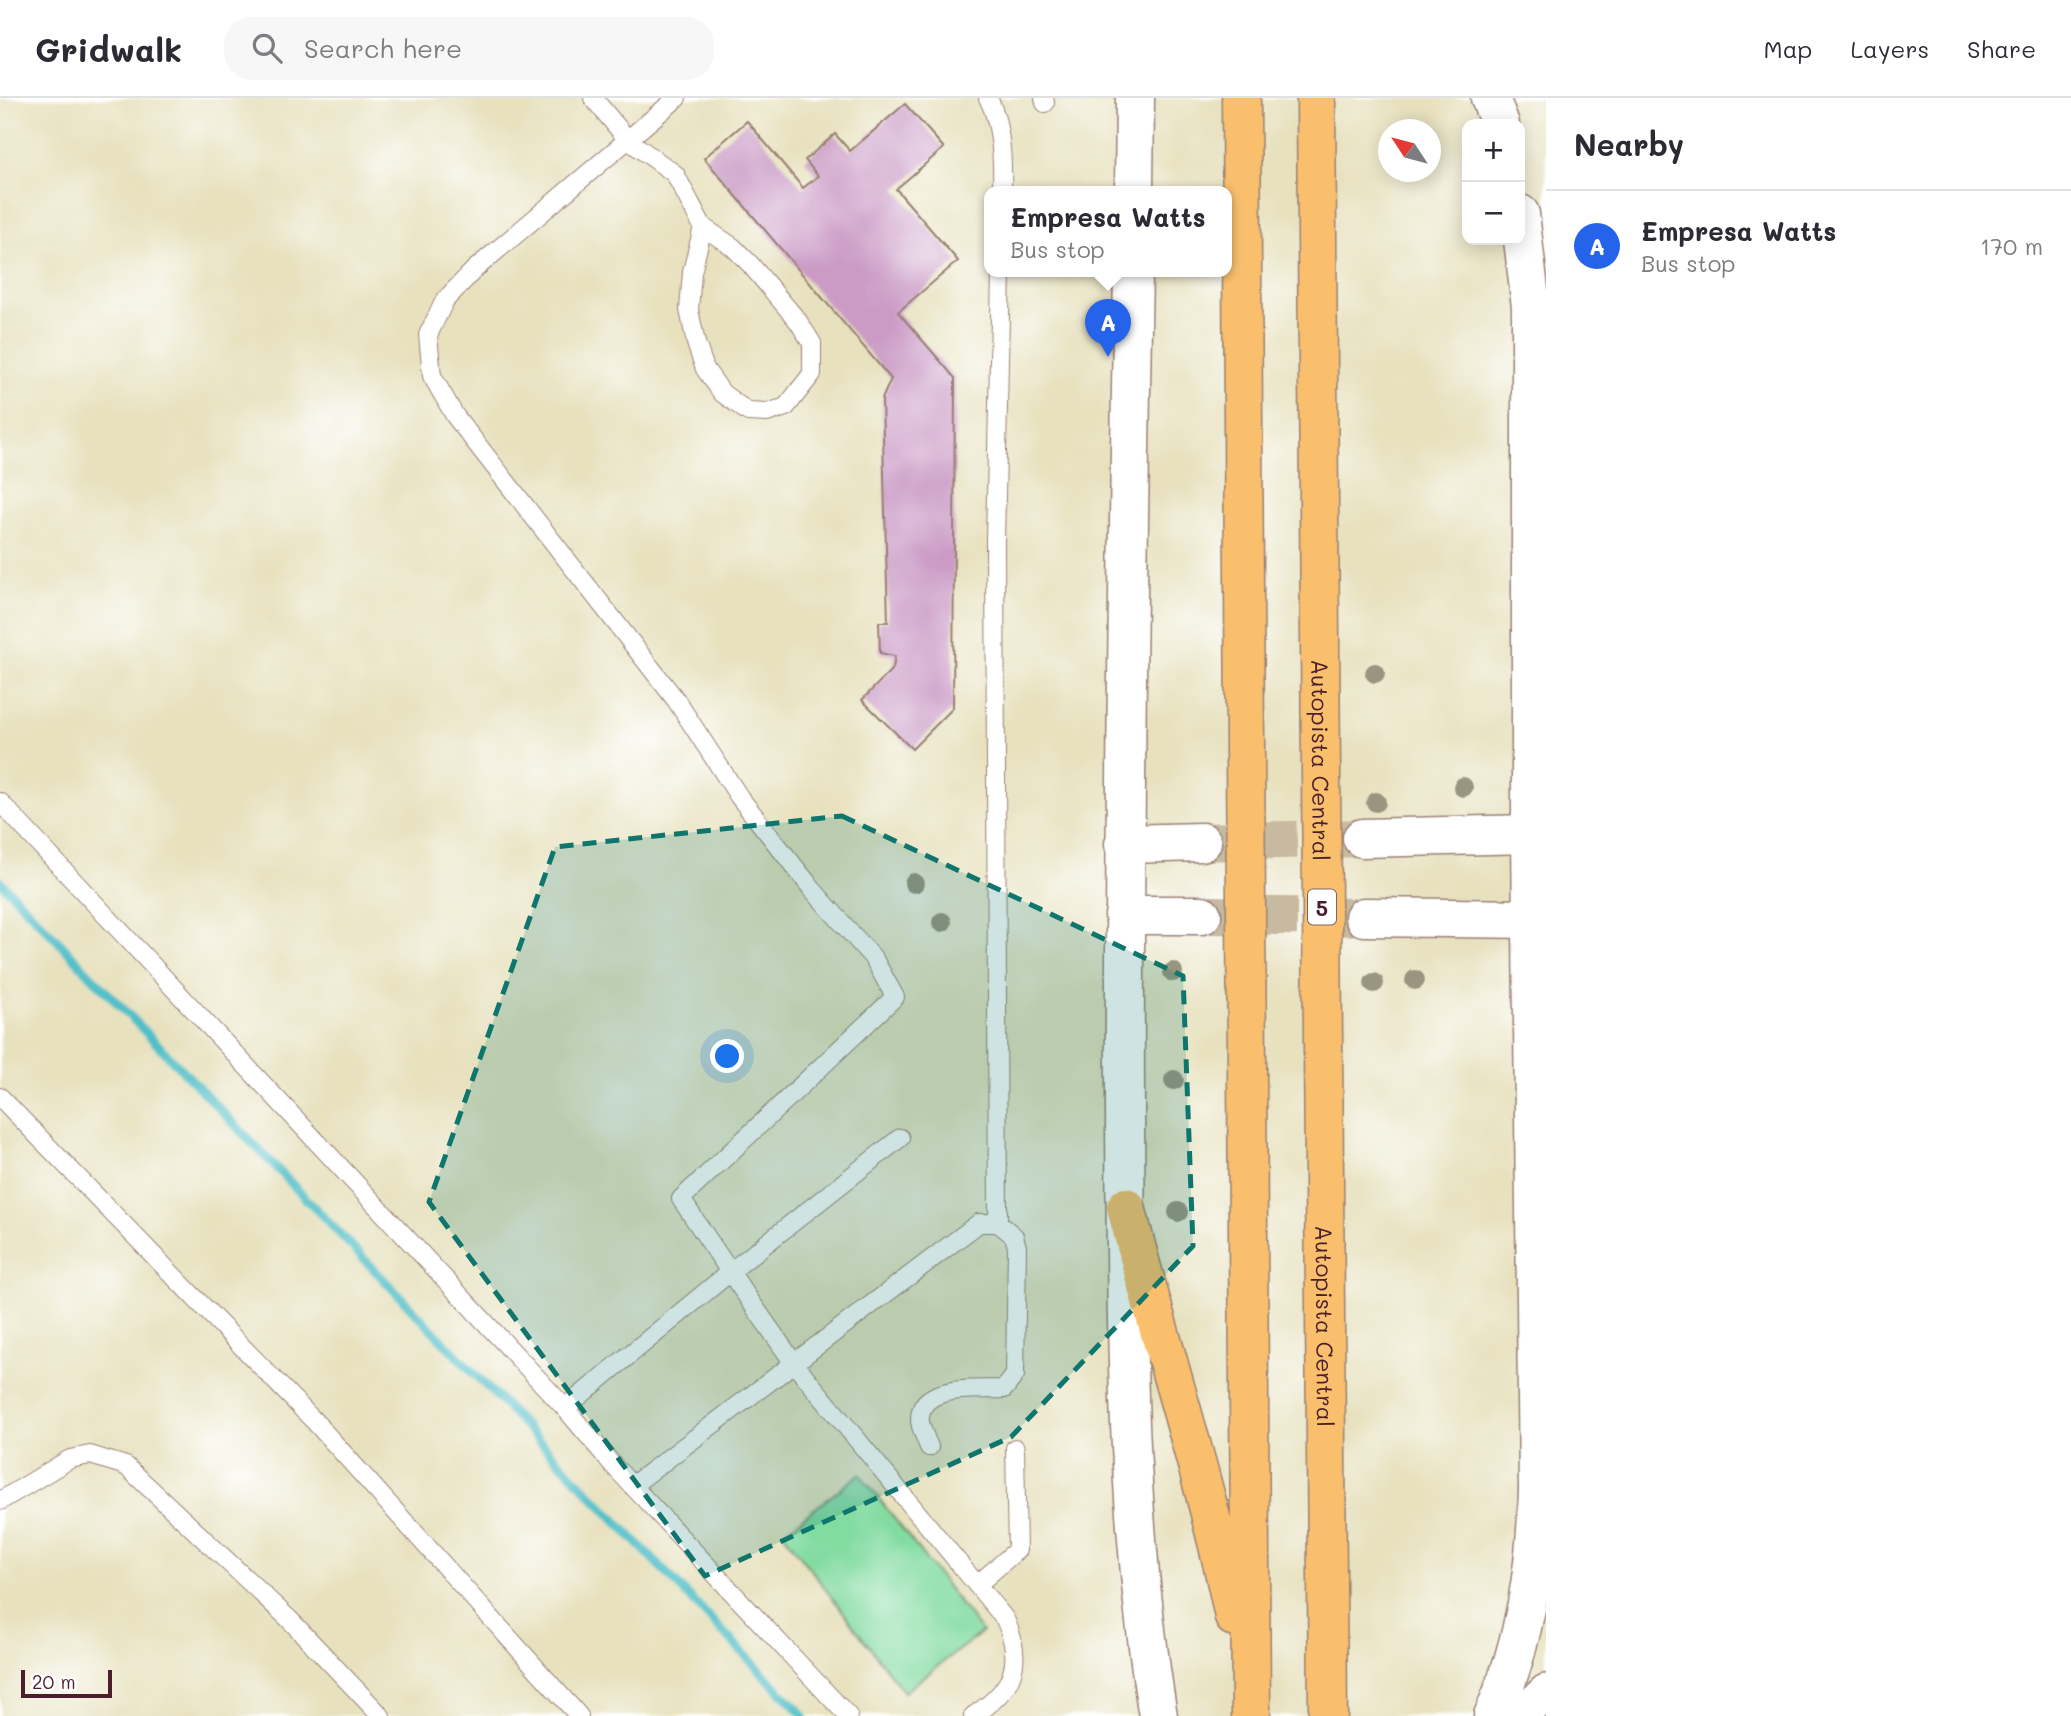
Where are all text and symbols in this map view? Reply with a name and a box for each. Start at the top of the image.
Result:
search box [224,17,714,80]
text: Gridwalk [35,27,182,70]
icon: search [248,29,286,67]
text: Search here [304,31,462,65]
text: Map [1764,33,1812,64]
text: Layers [1850,33,1929,64]
text: Share [1967,33,2036,64]
north arrow [1378,119,1441,182]
map controls [1462,119,1525,245]
button: + [1462,119,1525,182]
text: Nearby [1574,124,1684,164]
button: − [1462,182,1525,245]
popup [984,186,1232,277]
text: Empresa Watts [1010,200,1206,234]
text: Empresa Watts [1641,214,1836,248]
text: A [1589,231,1605,261]
text: 170 m [1980,231,2043,261]
text: Bus stop [1010,234,1105,264]
text: Bus stop [1641,248,1736,278]
pin: A [1085,299,1131,357]
street label: Autopista Central [1305,659,1337,861]
road number: 5 [1308,890,1336,924]
your location [710,1039,744,1073]
street label: Autopista Central [1309,1225,1341,1427]
scale bar [21,1667,112,1699]
text: 20 m [32,1669,76,1694]

